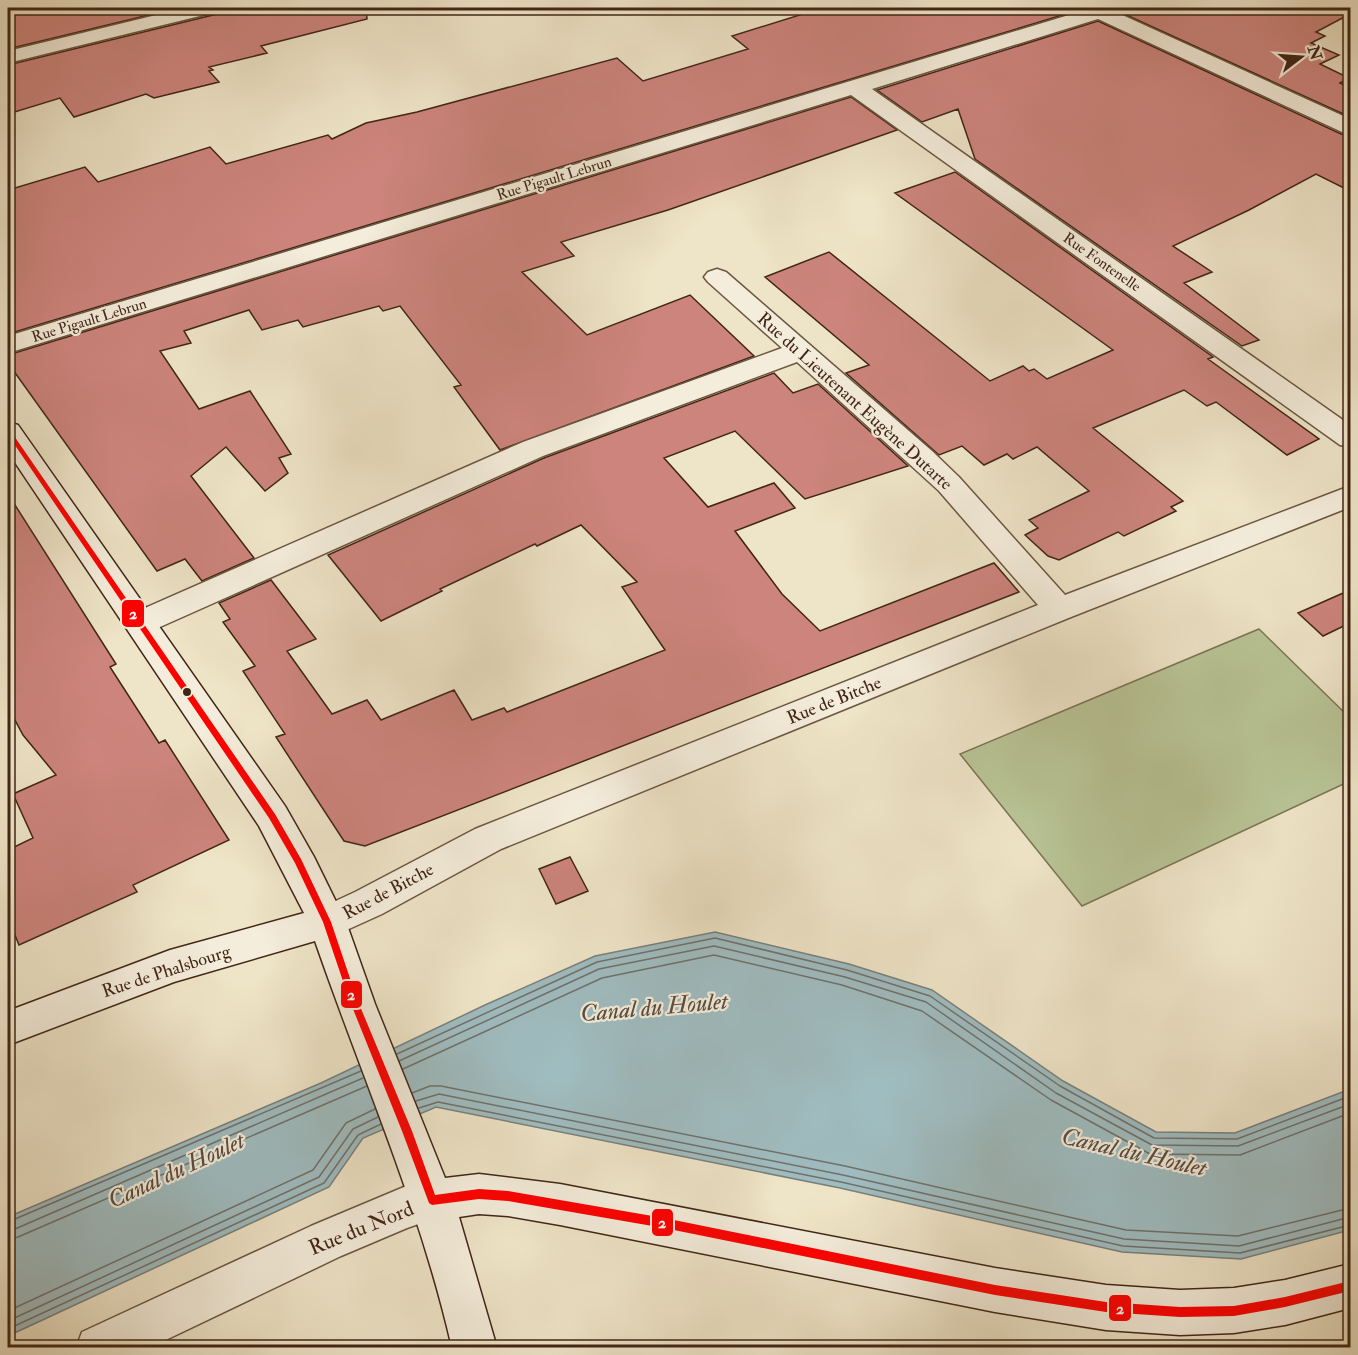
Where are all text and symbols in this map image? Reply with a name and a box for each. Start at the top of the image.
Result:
north arrow [1271,27,1331,87]
text: N [1302,42,1326,63]
street label: Rue Pigault Lebrun [494,152,614,205]
street label: Rue Fontenelle [1059,229,1144,296]
street label: Rue Pigault Lebrun [29,294,149,347]
street label: Rue du Lieutenant Eugène Dutarte [752,307,958,496]
line badge: 2 [121,599,145,628]
text: 2 [129,604,137,624]
street label: Rue de Bitche [784,671,885,730]
unlabelled marker [181,686,193,698]
street label: Rue de Bitche [339,858,438,925]
street label: Rue de Phalsbourg [99,939,234,1003]
line badge: 2 [340,980,363,1009]
text: 2 [347,985,355,1005]
water label: Canal du Houlet [579,986,730,1029]
water label: Canal du Houlet [1058,1121,1210,1184]
water label: Canal du Houlet [103,1125,251,1216]
street label: Rue du Nord [305,1195,418,1262]
line badge: 2 [651,1208,674,1237]
text: 2 [658,1213,666,1233]
line badge: 2 [1108,1294,1132,1322]
text: 2 [1116,1299,1124,1319]

